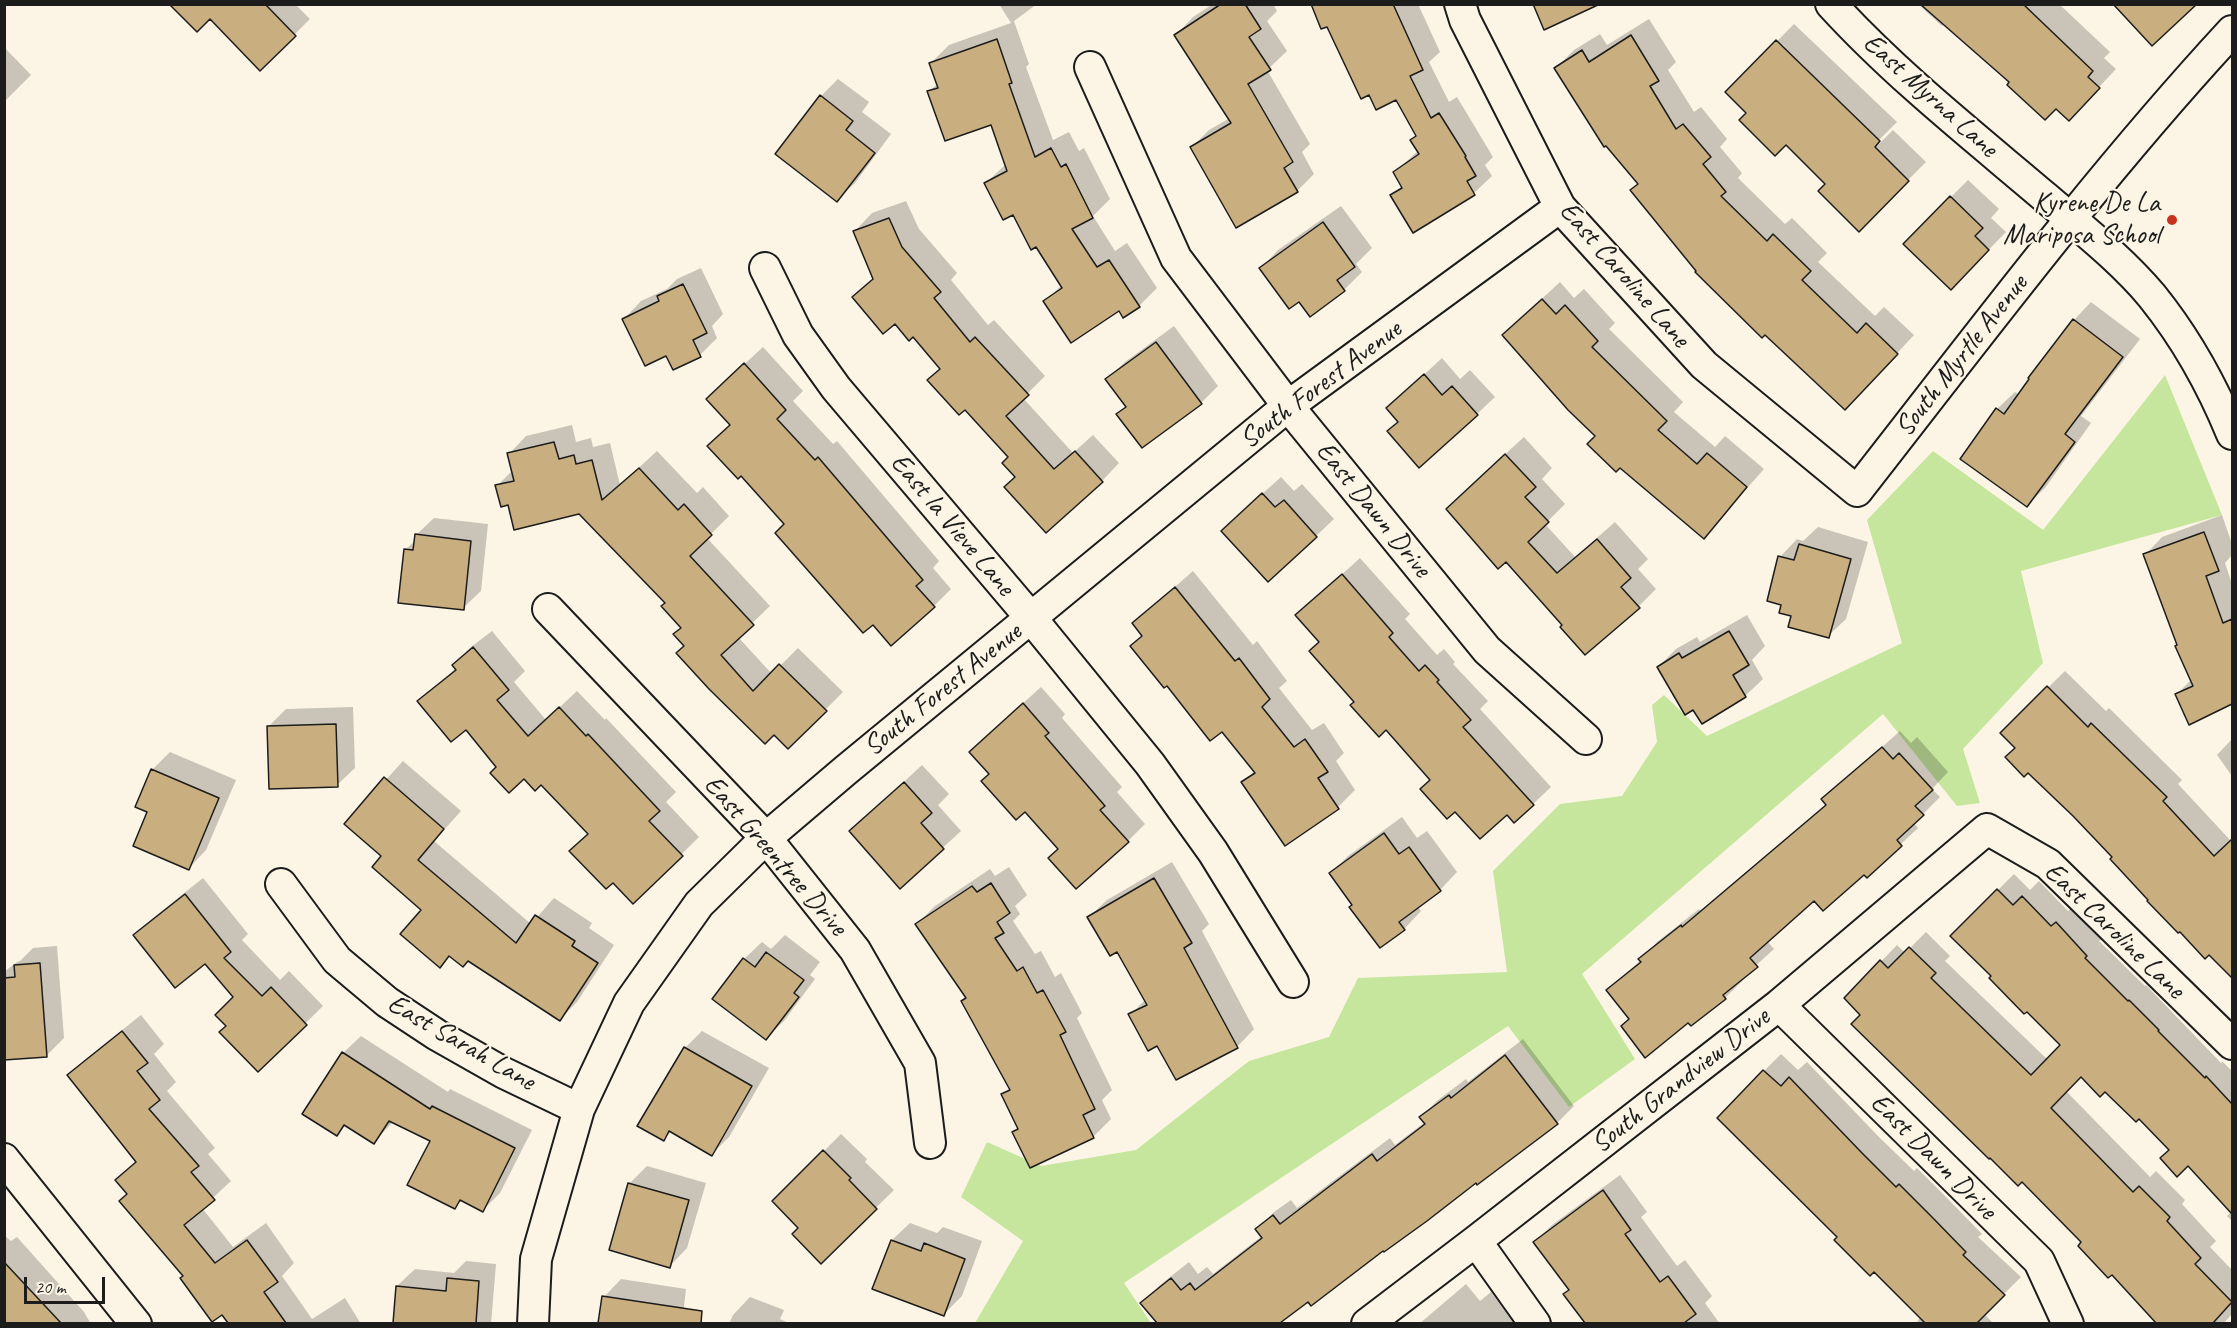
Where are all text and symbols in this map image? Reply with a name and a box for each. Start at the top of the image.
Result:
street label: East Myrna Lane [1856,27,2004,165]
place label: Kyrene De La Mariposa School [2003,187,2160,253]
street label: East Caroline Lane [1552,195,1696,355]
marker: Kyrene De La Mariposa School [2165,213,2179,227]
street label: South Myrtle Avenue [1888,268,2036,444]
street label: South Forest Avenue [1234,313,1408,457]
street label: East Dawn Drive [1308,435,1438,585]
street label: East la Vieve Lane [883,447,1021,603]
street label: South Forest Avenue [857,616,1029,764]
street label: East Greentree Drive [696,769,854,943]
street label: East Caroline Lane [2037,856,2191,1006]
street label: East Sarah Lane [381,987,541,1099]
street label: South Grandview Drive [1585,1001,1777,1161]
street label: East Dawn Drive [1863,1087,2003,1227]
scale bar [27,1265,108,1303]
text: 20 m [35,1276,66,1298]

